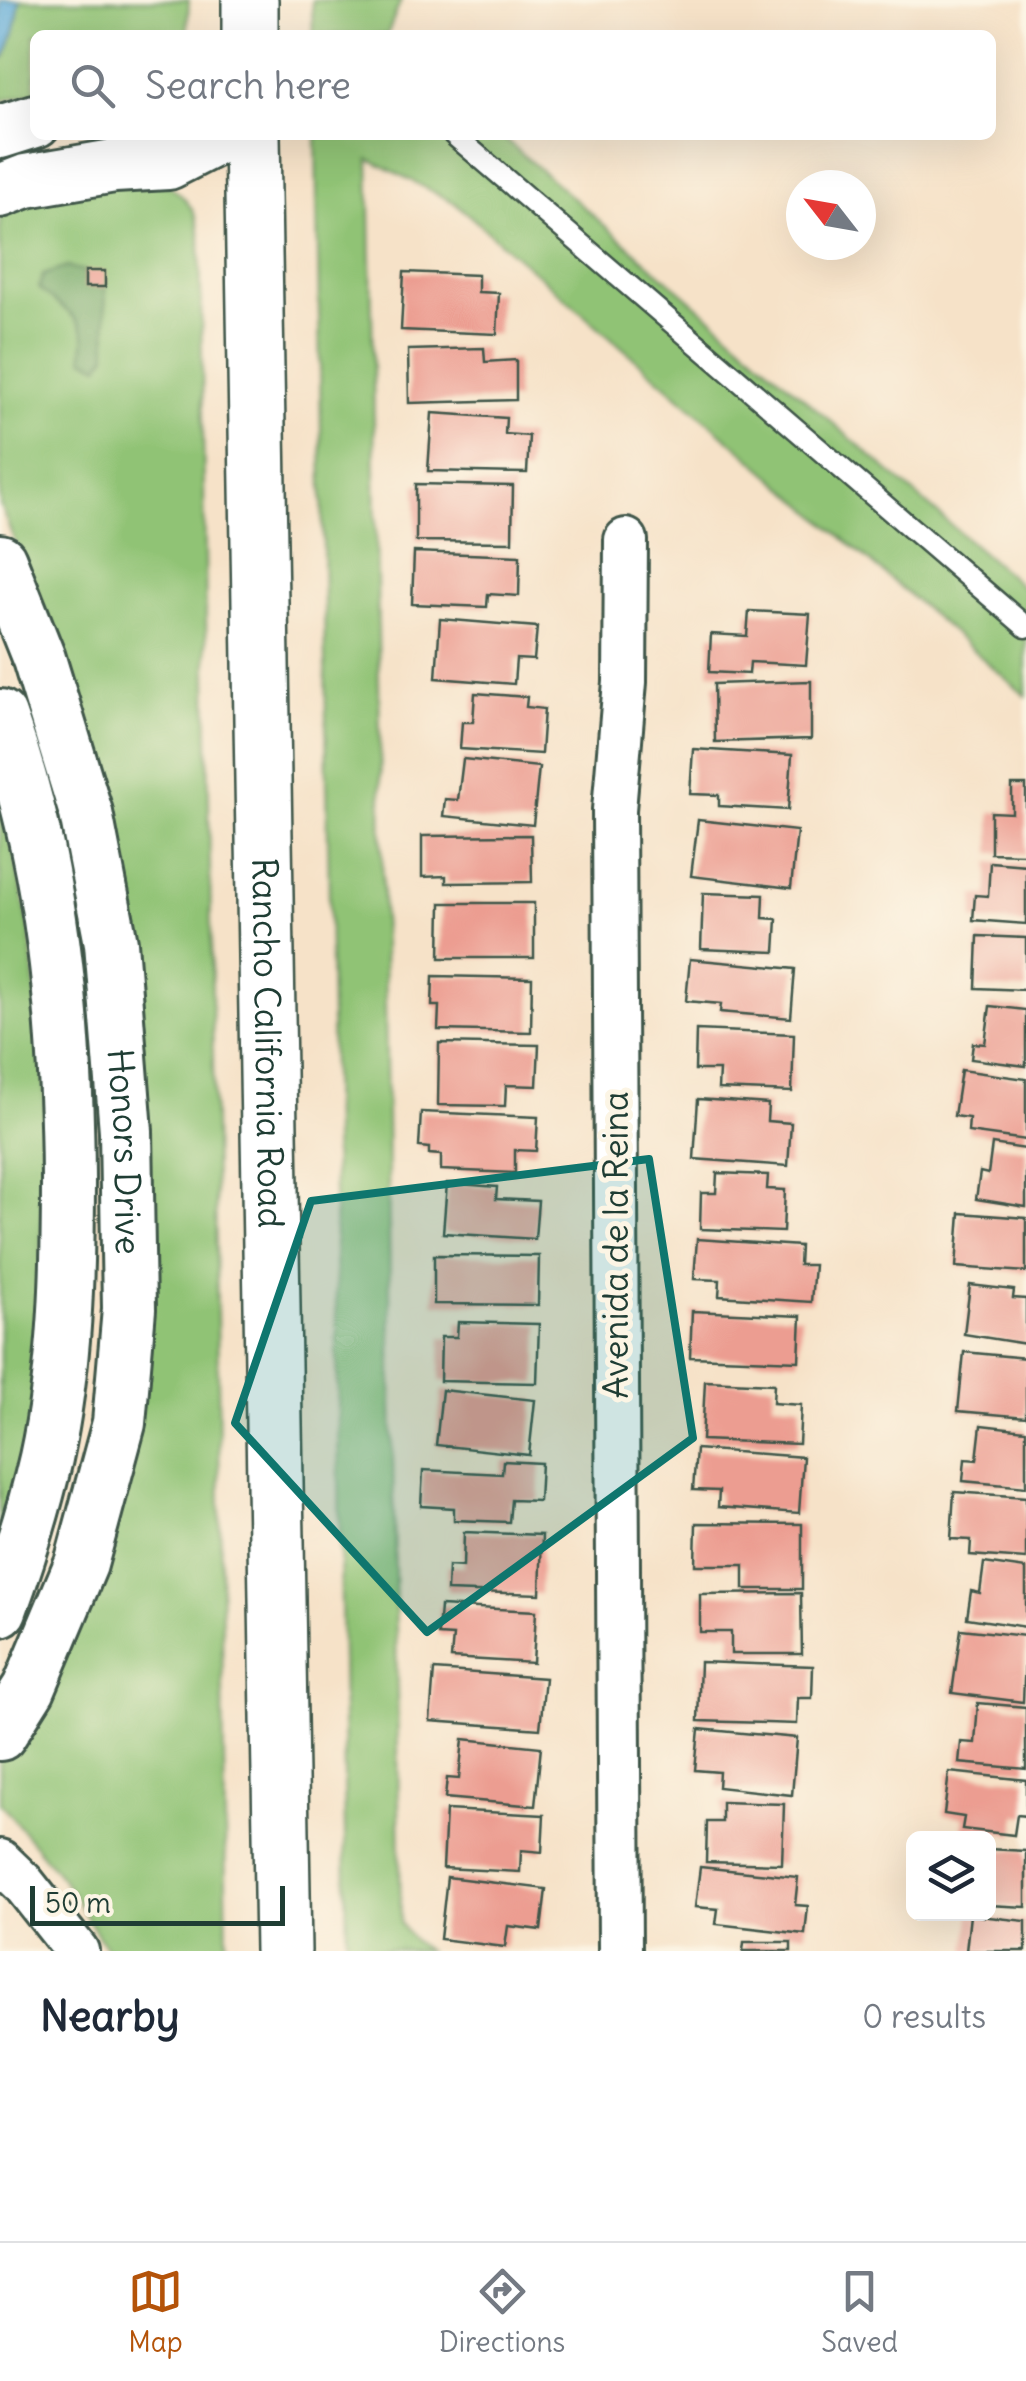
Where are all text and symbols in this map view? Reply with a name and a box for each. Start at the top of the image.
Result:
search box [30,30,996,140]
icon: search [65,58,120,113]
text: Search here [145,62,351,109]
north arrow [786,170,876,260]
street label: Rancho California Road [243,857,294,1228]
street label: Honors Drive [99,1047,151,1255]
street label: Avenida de la Reina [593,1091,637,1399]
map controls [906,1831,996,1921]
button: layers [906,1831,996,1921]
scale bar [30,1881,285,1926]
text: 50 m [45,1885,111,1921]
text: Nearby [40,1990,179,2042]
text: 0 results [862,1996,986,2037]
tab: Map [128,2264,183,2360]
tab: Directions [439,2264,565,2360]
tab: Saved [821,2264,898,2360]

